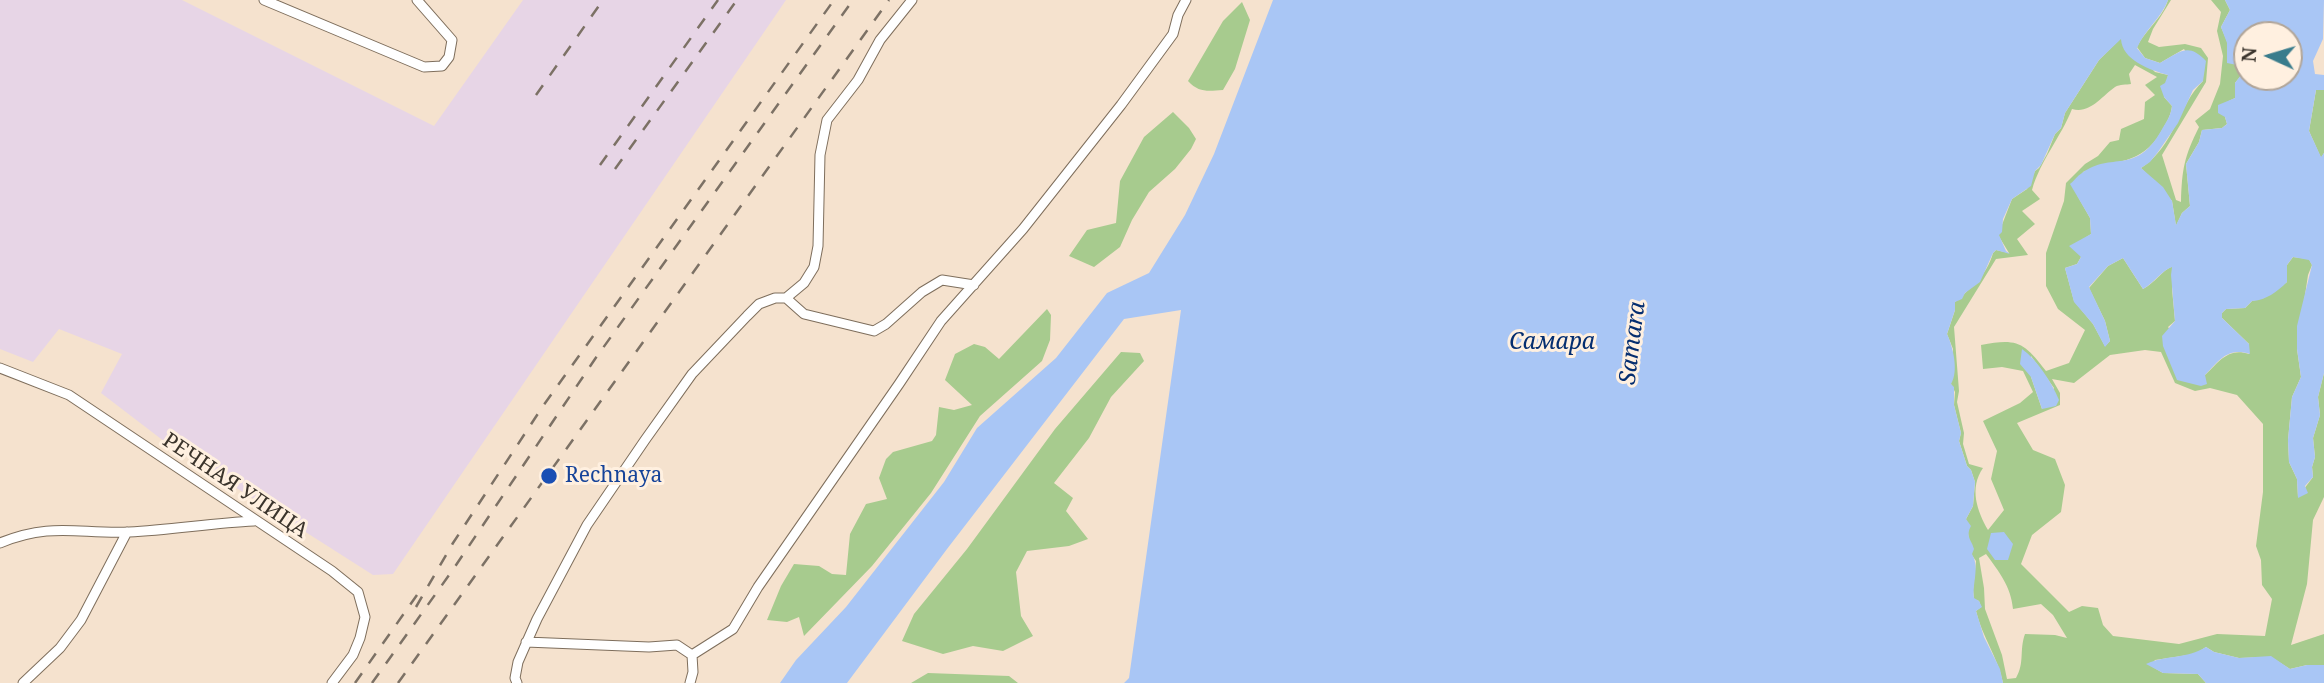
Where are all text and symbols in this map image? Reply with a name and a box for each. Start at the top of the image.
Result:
north arrow [2233,21,2303,91]
text: N [2236,46,2263,63]
water label: Samara [1614,300,1652,386]
water label: Самара [1509,328,1595,356]
street label: РЕЧНАЯ УЛИЦА [157,428,313,544]
place label: Rechnaya [565,463,662,489]
marker: Rechnaya [539,466,559,486]

